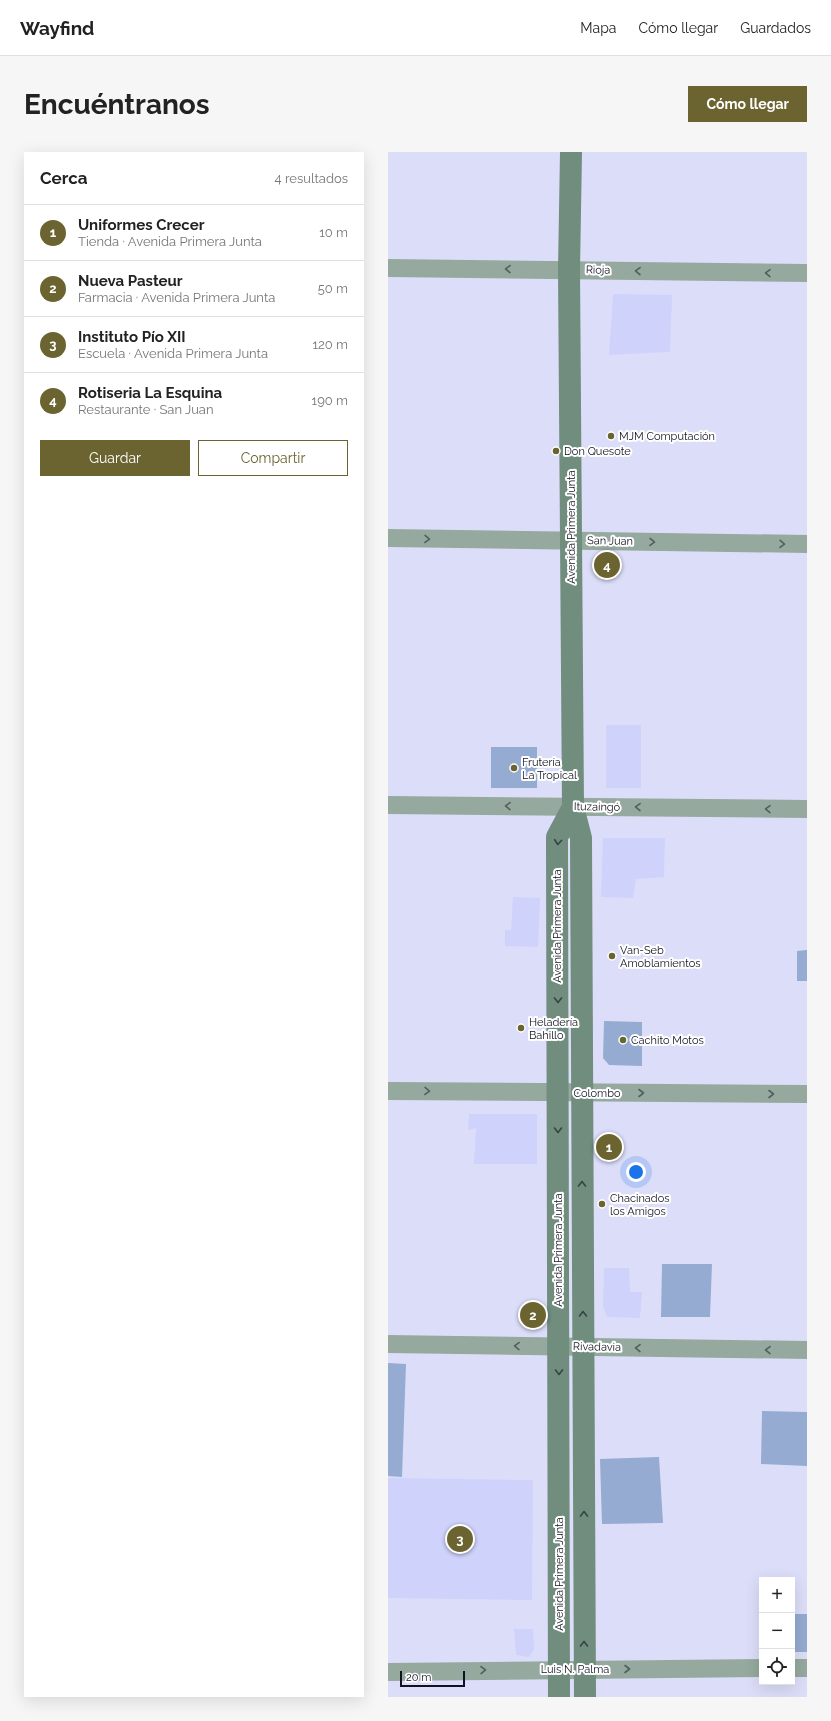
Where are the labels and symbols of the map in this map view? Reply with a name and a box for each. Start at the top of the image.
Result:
street label: Rioja [586,263,610,277]
one-way arrow [505,265,511,273]
one-way arrow [635,267,641,275]
one-way arrow [765,269,771,277]
place label: MJM Computación [619,430,715,443]
marker: MJM Computación [606,431,616,441]
place label: Don Quesote [564,445,631,458]
marker: Don Quesote [551,446,561,456]
street label: Avenida Primera Junta [565,470,578,584]
one-way arrow [424,534,430,543]
street label: San Juan [587,534,633,548]
one-way arrow [649,538,655,546]
one-way arrow [779,540,785,548]
pin: 4 [594,550,620,580]
place label: Frutería La Tropical [522,756,577,782]
marker: Frutería La Tropical [509,763,519,773]
street label: Ituzaingó [574,800,621,814]
one-way arrow [505,802,511,810]
one-way arrow [635,803,641,811]
one-way arrow [765,805,771,813]
one-way arrow [553,839,562,845]
street label: Avenida Primera Junta [551,869,564,983]
place label: Van-Seb Amoblamientos [620,944,701,970]
marker: Van-Seb Amoblamientos [607,951,617,961]
one-way arrow [554,997,562,1003]
place label: Heladería Bahillo [529,1016,578,1042]
marker: Heladería Bahillo [516,1023,526,1033]
place label: Cachito Motos [631,1034,704,1047]
marker: Cachito Motos [618,1035,628,1045]
one-way arrow [424,1087,430,1095]
street label: Colombo [573,1087,621,1100]
one-way arrow [638,1089,644,1097]
one-way arrow [768,1090,774,1098]
one-way arrow [554,1127,562,1133]
pin: 1 [596,1132,622,1162]
your location [626,1162,646,1182]
one-way arrow [578,1181,586,1187]
place label: Chacinados los Amigos [610,1192,670,1218]
street label: Avenida Primera Junta [552,1193,565,1307]
marker: Chacinados los Amigos [597,1199,607,1209]
pin: 2 [520,1300,546,1330]
one-way arrow [579,1311,587,1317]
street label: Rivadavia [573,1340,621,1354]
one-way arrow [514,1342,520,1350]
one-way arrow [635,1344,641,1352]
one-way arrow [765,1345,771,1354]
one-way arrow [555,1369,563,1375]
one-way arrow [580,1511,588,1517]
street label: Avenida Primera Junta [553,1517,566,1631]
pin: 3 [447,1524,473,1554]
one-way arrow [580,1641,588,1647]
street label: Luis N. Palma [541,1663,609,1676]
one-way arrow [624,1665,630,1673]
one-way arrow [480,1666,486,1675]
scale bar [400,1669,465,1688]

